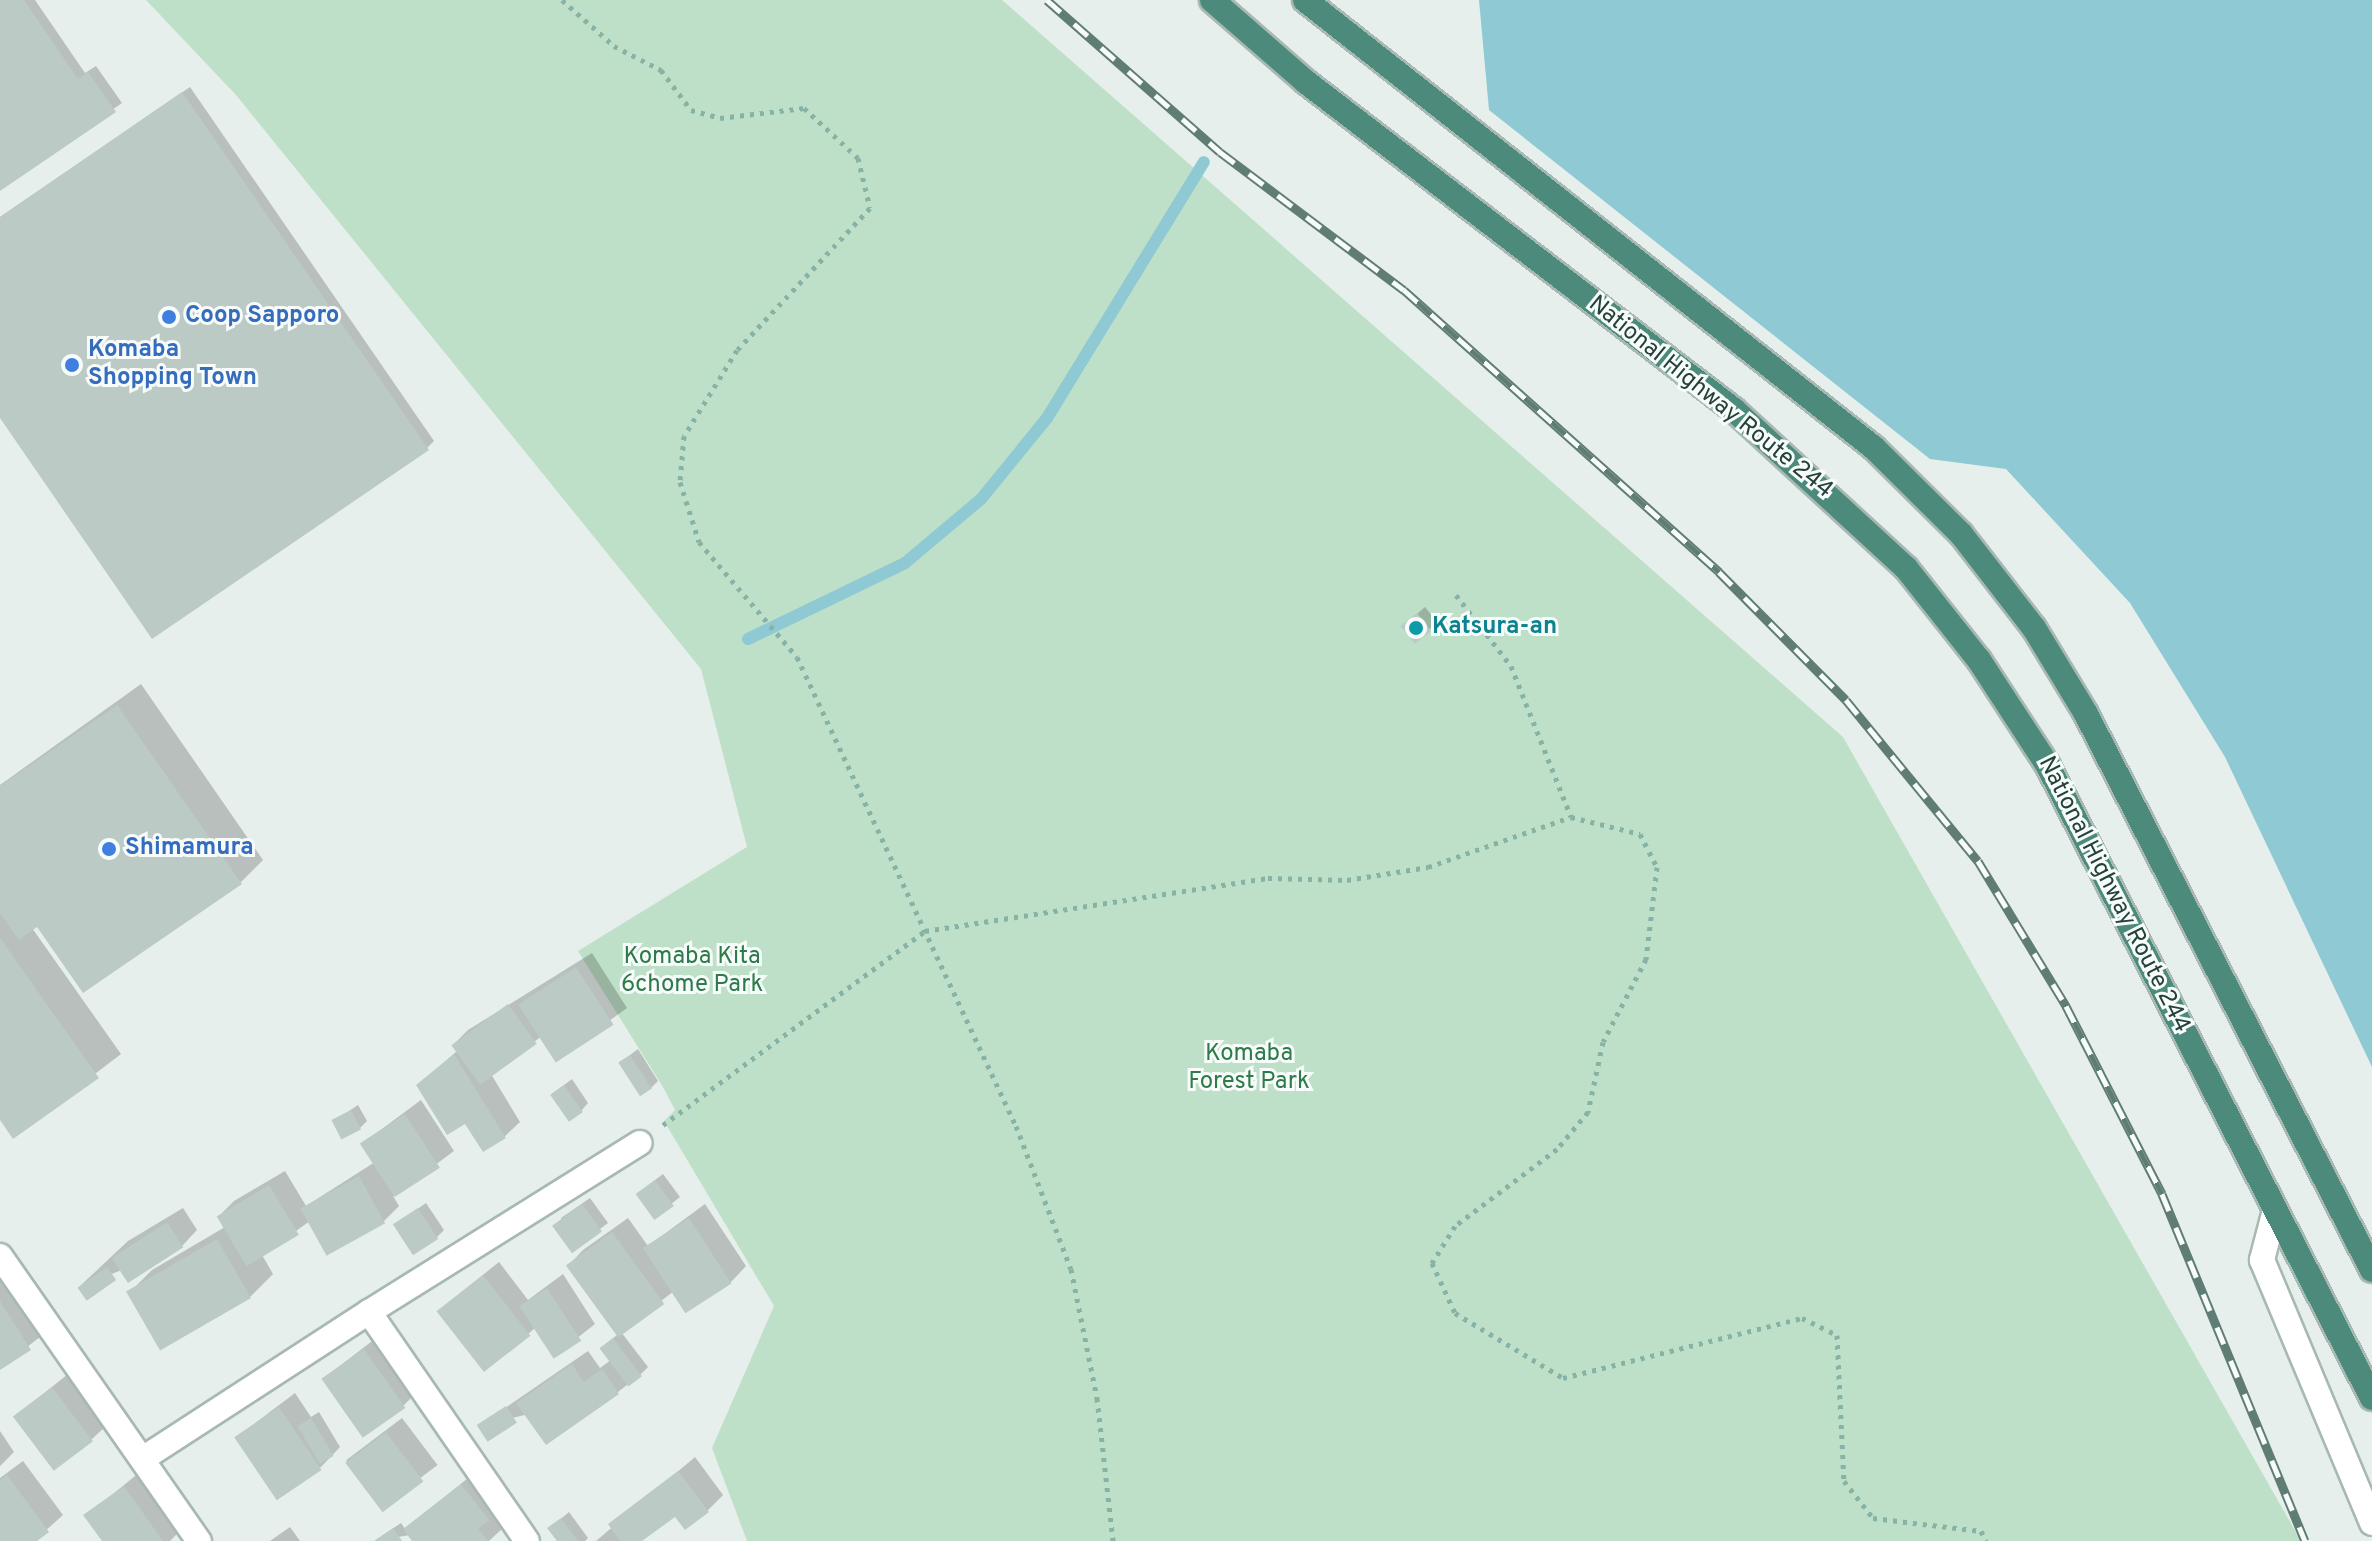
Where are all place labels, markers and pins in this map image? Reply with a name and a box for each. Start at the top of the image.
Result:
place label: Coop Sapporo [185,303,339,331]
marker: Coop Sapporo [160,308,178,326]
place label: Komaba Shopping Town [88,337,257,393]
marker: Komaba Shopping Town [63,356,81,374]
place label: Katsura-an [1432,614,1557,642]
marker: Katsura-an [1407,619,1425,637]
place label: Shimamura [125,835,254,863]
marker: Shimamura [100,840,118,858]

